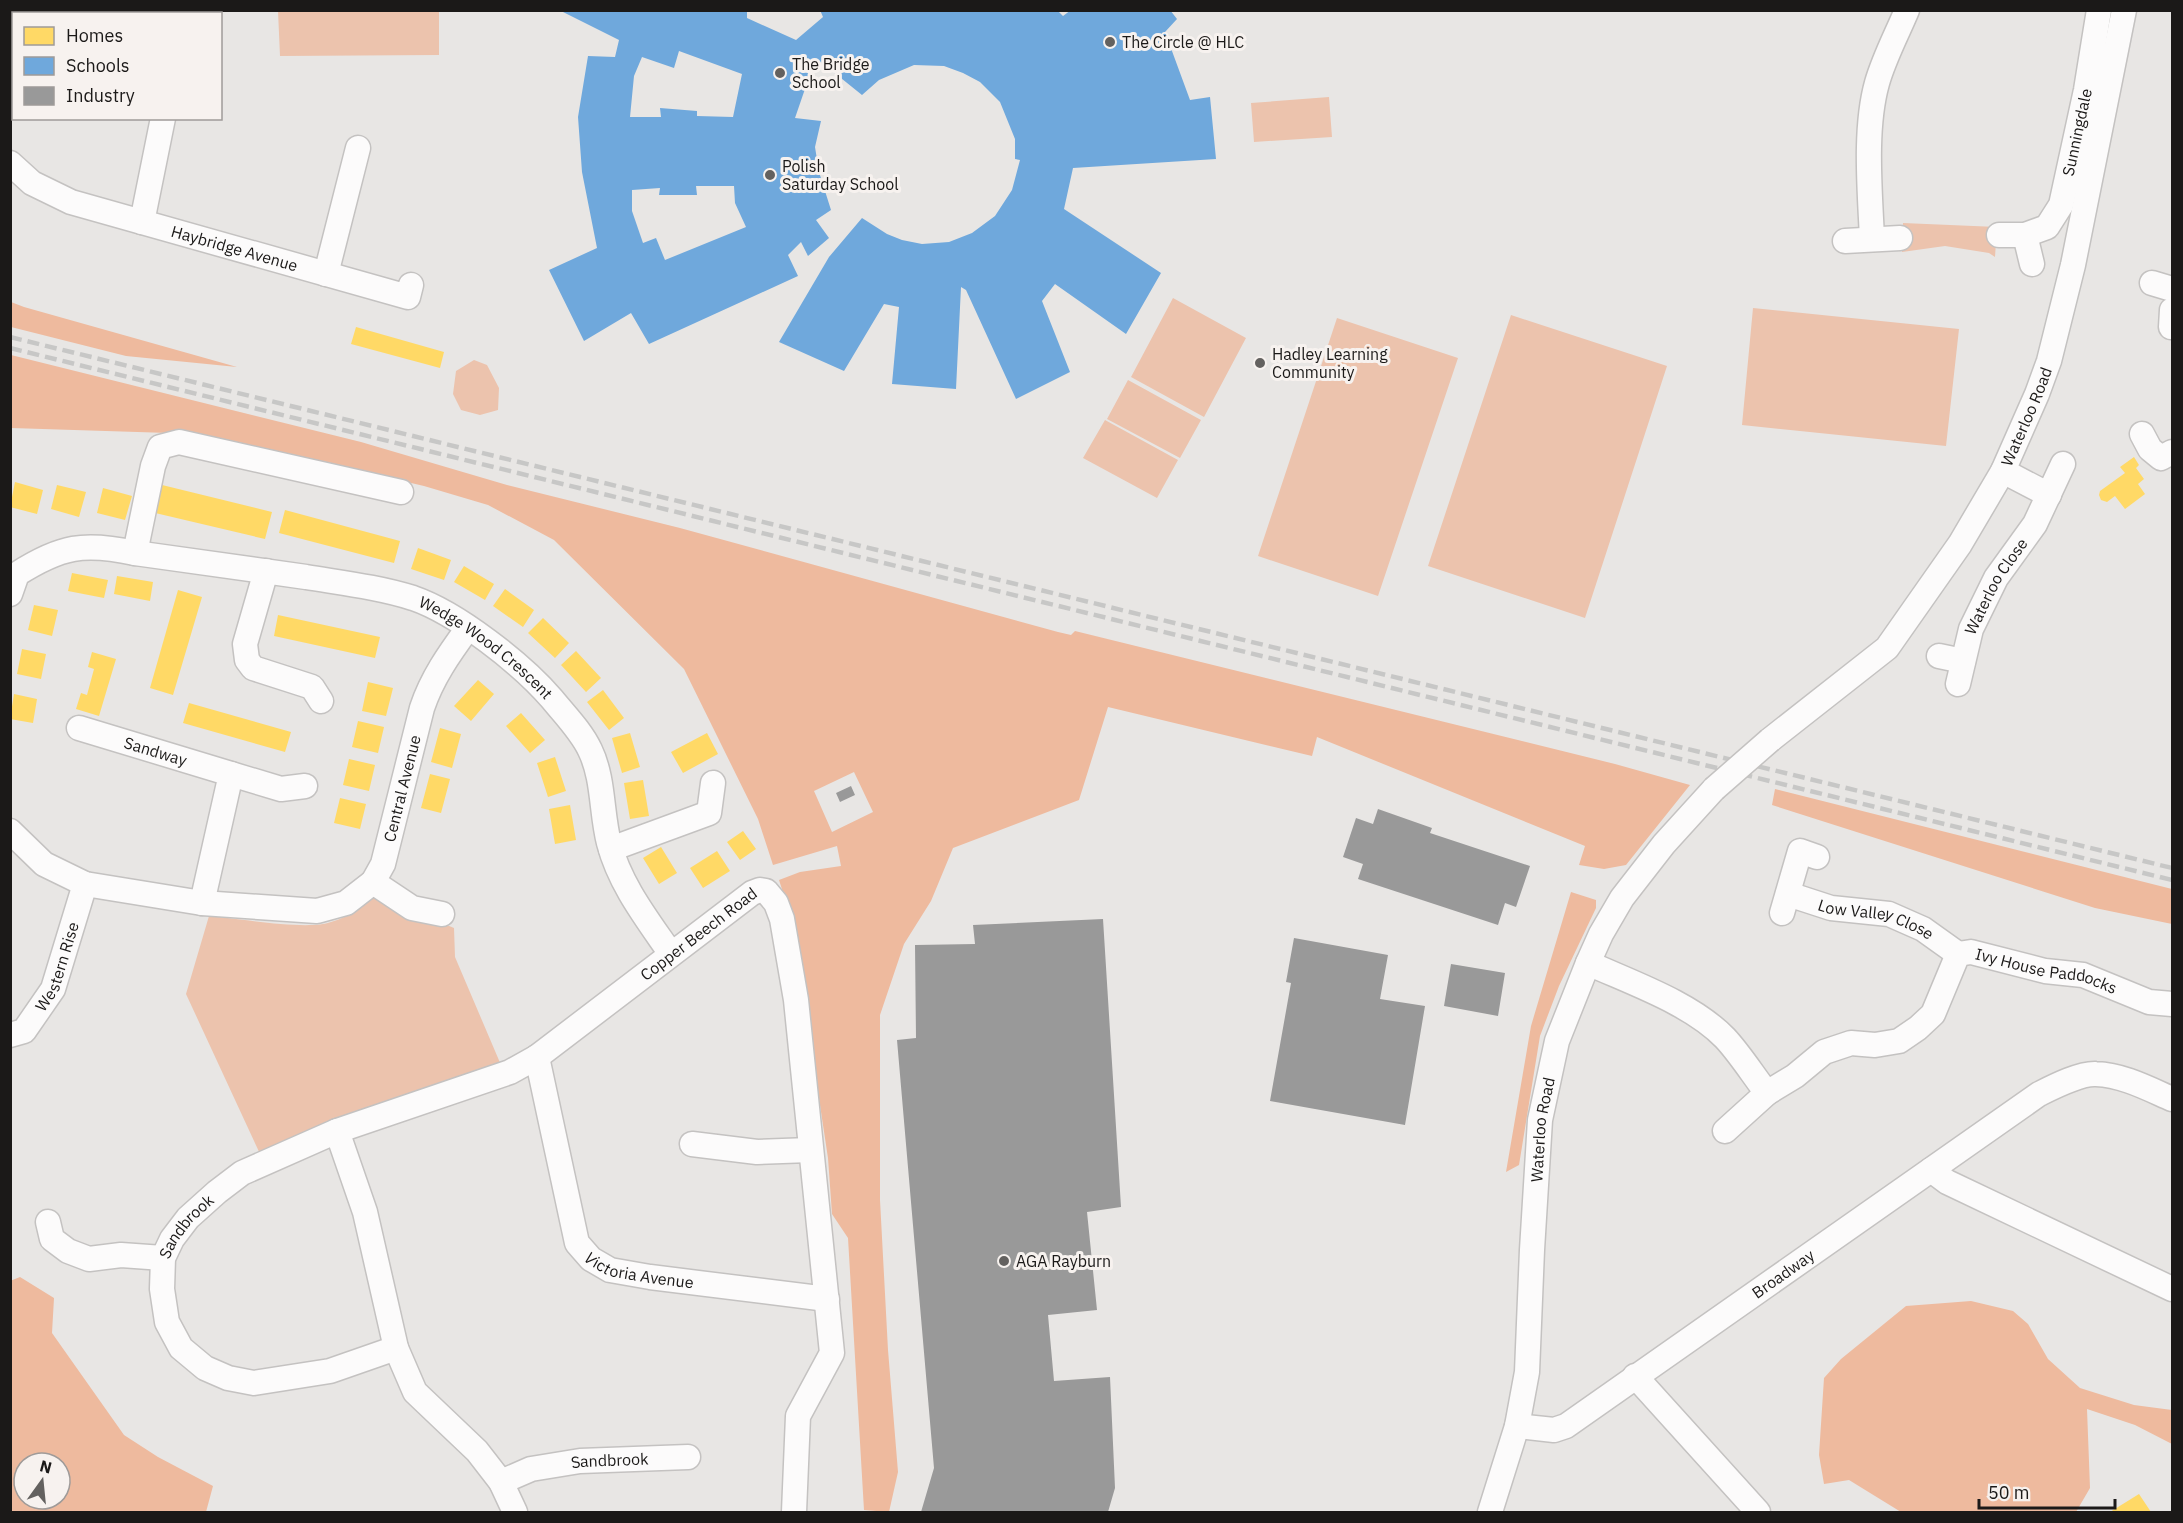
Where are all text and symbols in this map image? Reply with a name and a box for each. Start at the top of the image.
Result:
legend [12,12,222,120]
text: Homes [66,24,123,47]
place label: The Circle @ HLC [1122,32,1244,52]
marker: The Circle @ HLC [1103,35,1117,49]
text: Schools [66,54,130,77]
place label: The Bridge School [792,54,870,92]
marker: The Bridge School [773,66,787,80]
text: Industry [66,84,135,107]
street label: Sunningdale [2058,86,2096,178]
place label: Polish Saturday School [782,156,899,194]
marker: Polish Saturday School [763,168,777,182]
street label: Haybridge Avenue [169,221,300,275]
place label: Hadley Learning Community [1272,344,1388,382]
marker: Hadley Learning Community [1253,356,1267,370]
street label: Waterloo Road [1996,364,2056,469]
street label: Waterloo Close [1960,534,2032,638]
street label: Wedge Wood Crescent [416,591,557,703]
street label: Sandway [122,732,190,770]
street label: Central Avenue [379,733,425,844]
street label: Copper Beech Road [636,883,761,985]
street label: Low Valley Close [1816,894,1938,944]
street label: Western Rise [31,919,83,1015]
street label: Ivy House Paddocks [1973,944,2120,998]
street label: Waterloo Road [1526,1075,1559,1183]
street label: Sandbrook [154,1190,218,1262]
street label: Broadway [1748,1245,1818,1302]
street label: Victoria Avenue [580,1248,695,1292]
place label: AGA Rayburn [1016,1251,1111,1271]
marker: AGA Rayburn [997,1254,1011,1268]
street label: Sandbrook [569,1448,649,1472]
north arrow [12,1451,72,1511]
text: N [38,1455,54,1478]
scale bar [1979,1472,2116,1510]
text: 50 m [1988,1481,2030,1504]

